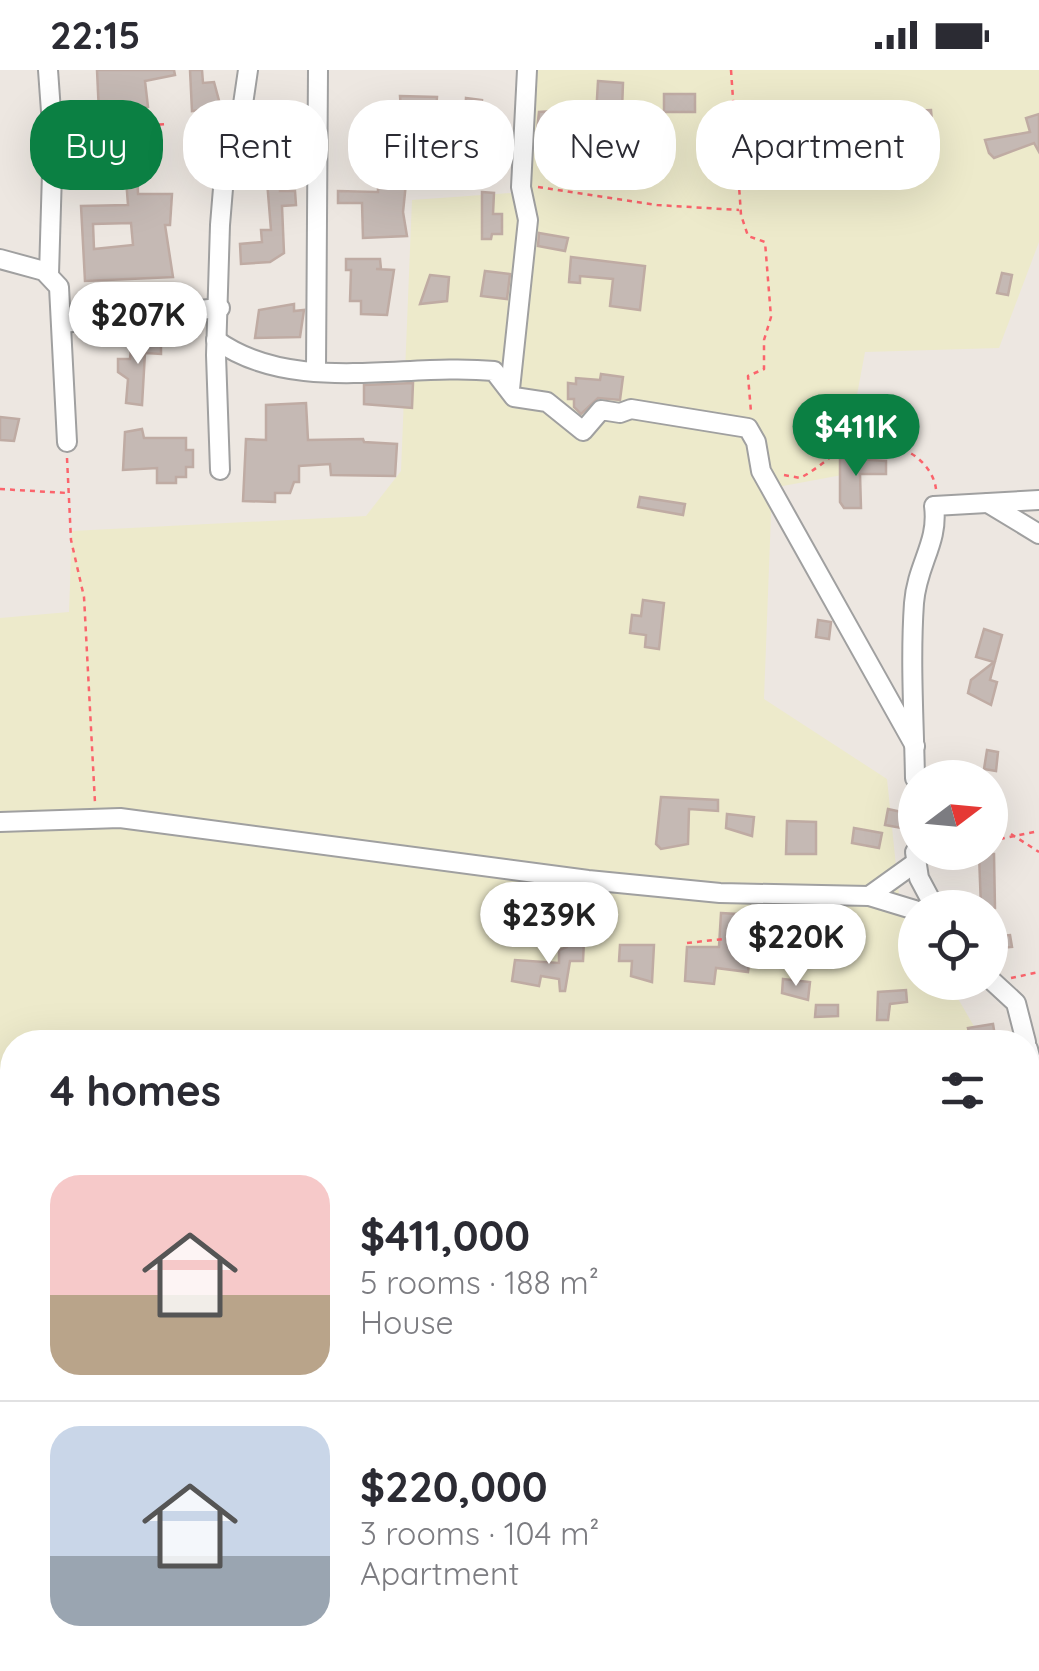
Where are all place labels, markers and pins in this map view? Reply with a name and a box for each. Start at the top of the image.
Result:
pin: $207K [68,282,208,367]
pin: $411K [786,394,926,479]
pin: $239K [479,882,619,967]
pin: $220K [726,904,866,989]

